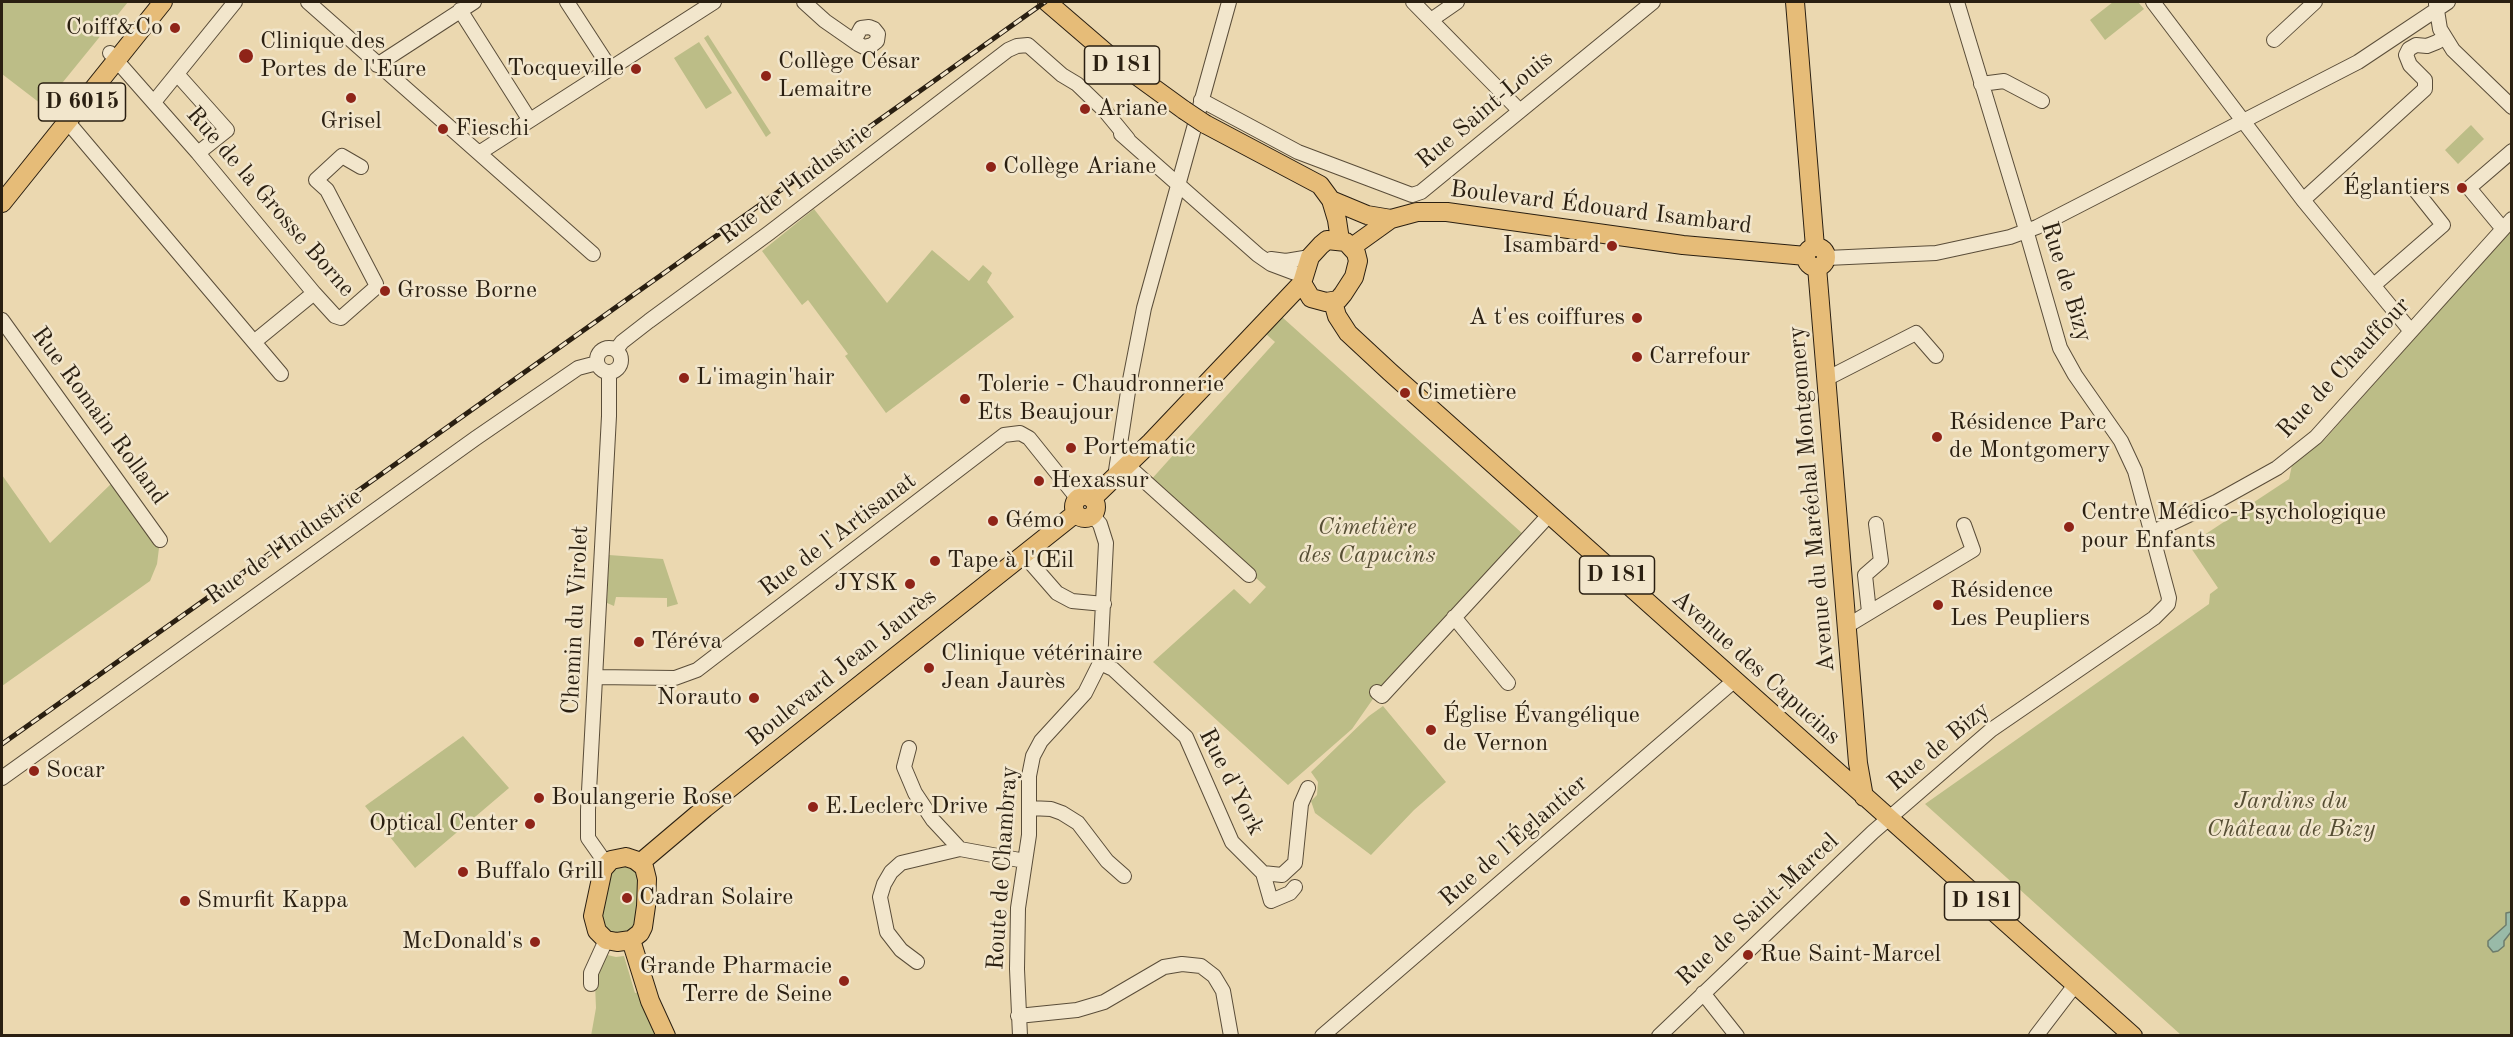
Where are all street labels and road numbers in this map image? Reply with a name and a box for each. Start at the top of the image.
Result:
street label: Rue Saint-Louis [1411,45,1559,175]
road number: D 181 [1084,46,1160,84]
road number: D 6015 [38,83,125,121]
street label: Rue de la Grosse Borne [179,101,361,303]
street label: Rue de l'Industrie [714,117,878,251]
street label: Boulevard Édouard Isambard [1449,175,1753,241]
street label: Rue de Bizy [2034,218,2098,346]
street label: Rue de Chauffour [2271,292,2417,444]
street label: Rue Romain Rolland [25,321,173,511]
street label: Avenue du Maréchal Montgomery [1783,325,1841,673]
street label: Rue de l'Artisanat [754,467,922,603]
street label: Rue de l'Industrie [200,482,368,612]
street label: Chemin du Virolet [557,525,595,715]
road number: D 181 [1580,556,1654,594]
street label: Boulevard Jean Jaurès [741,582,943,754]
street label: Avenue des Capucins [1666,585,1846,751]
street label: Rue de Bizy [1882,696,1996,798]
street label: Rue d'York [1192,724,1270,840]
street label: Route de Chambray [981,765,1025,971]
street label: Rue de l'Églantier [1434,769,1594,913]
street label: Rue de Saint-Marcel [1671,827,1845,993]
road number: D 181 [1944,882,2020,920]

